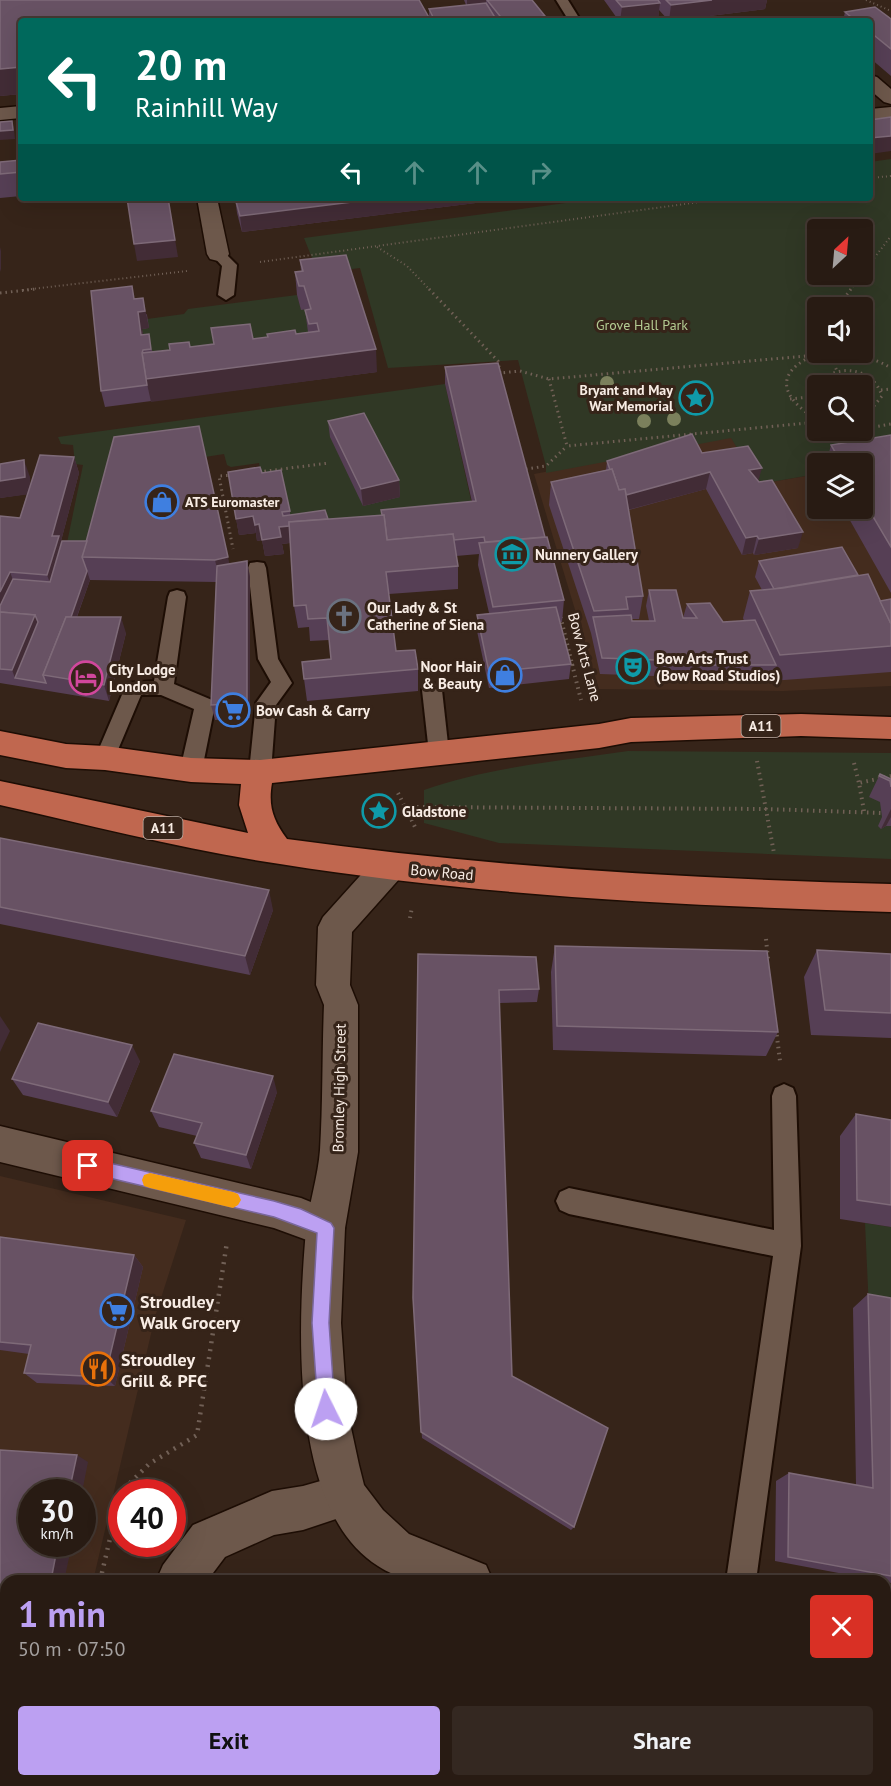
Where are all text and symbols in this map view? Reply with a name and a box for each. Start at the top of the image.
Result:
text: 20 m [135,37,227,92]
icon: left [36,42,114,120]
text: Rainhill Way [135,90,278,124]
icon: left [335,156,368,189]
icon: ahead [398,156,431,189]
icon: ahead [461,156,494,189]
icon: right [524,156,557,189]
north arrow [807,219,873,285]
map controls [807,219,873,519]
button: sound [807,297,873,363]
park label: Grove Hall Park [596,316,688,334]
button: search [807,375,873,441]
place icon: Bryant and May War Memorial [678,380,714,416]
place label: Bryant and May War Memorial [580,381,674,415]
button: layers [807,453,873,519]
shop icon: ATS Euromaster [144,484,180,520]
place label: ATS Euromaster [185,493,280,511]
museum icon: Nunnery Gallery [494,536,530,572]
place label: Nunnery Gallery [535,545,639,564]
church icon: Our Lady & St Catherine of Siena [326,598,362,634]
place label: Our Lady & St Catherine of Siena [367,598,484,634]
street label: Bow Arts Lane [564,610,606,704]
theatre icon: Bow Arts Trust (Bow Road Studios) [615,649,651,685]
place label: Bow Arts Trust (Bow Road Studios) [656,649,780,685]
place label: Noor Hair & Beauty [420,657,483,693]
shop icon: Noor Hair & Beauty [487,657,523,693]
hotel icon: City Lodge London [68,660,104,696]
place label: City Lodge London [109,660,176,696]
supermarket icon: Bow Cash & Carry [215,692,251,728]
place label: Bow Cash & Carry [256,701,371,720]
road number: A11 [742,715,780,737]
place icon: Gladstone [361,793,397,829]
place label: Gladstone [402,802,467,821]
road number: A11 [144,817,182,839]
street label: Bow Road [410,860,474,884]
street label: Bromley High Street [328,1023,350,1153]
pin [62,1140,113,1191]
icon: arrive [71,1149,104,1182]
place label: Stroudley Walk Grocery [140,1290,240,1334]
supermarket icon: Stroudley Walk Grocery [99,1293,135,1329]
place label: Stroudley Grill & PFC [121,1348,207,1392]
restaurant icon: Stroudley Grill & PFC [80,1351,116,1387]
position arrow [294,1377,358,1441]
speed limit sign: 40 [108,1479,186,1557]
text: 30 [40,1491,74,1530]
text: km/h [41,1524,73,1543]
text: 1 min [18,1590,106,1637]
button: close [810,1595,873,1658]
text: 50 m · 07:50 [18,1636,125,1662]
button: Exit [18,1706,440,1775]
button: Share [452,1706,873,1775]

